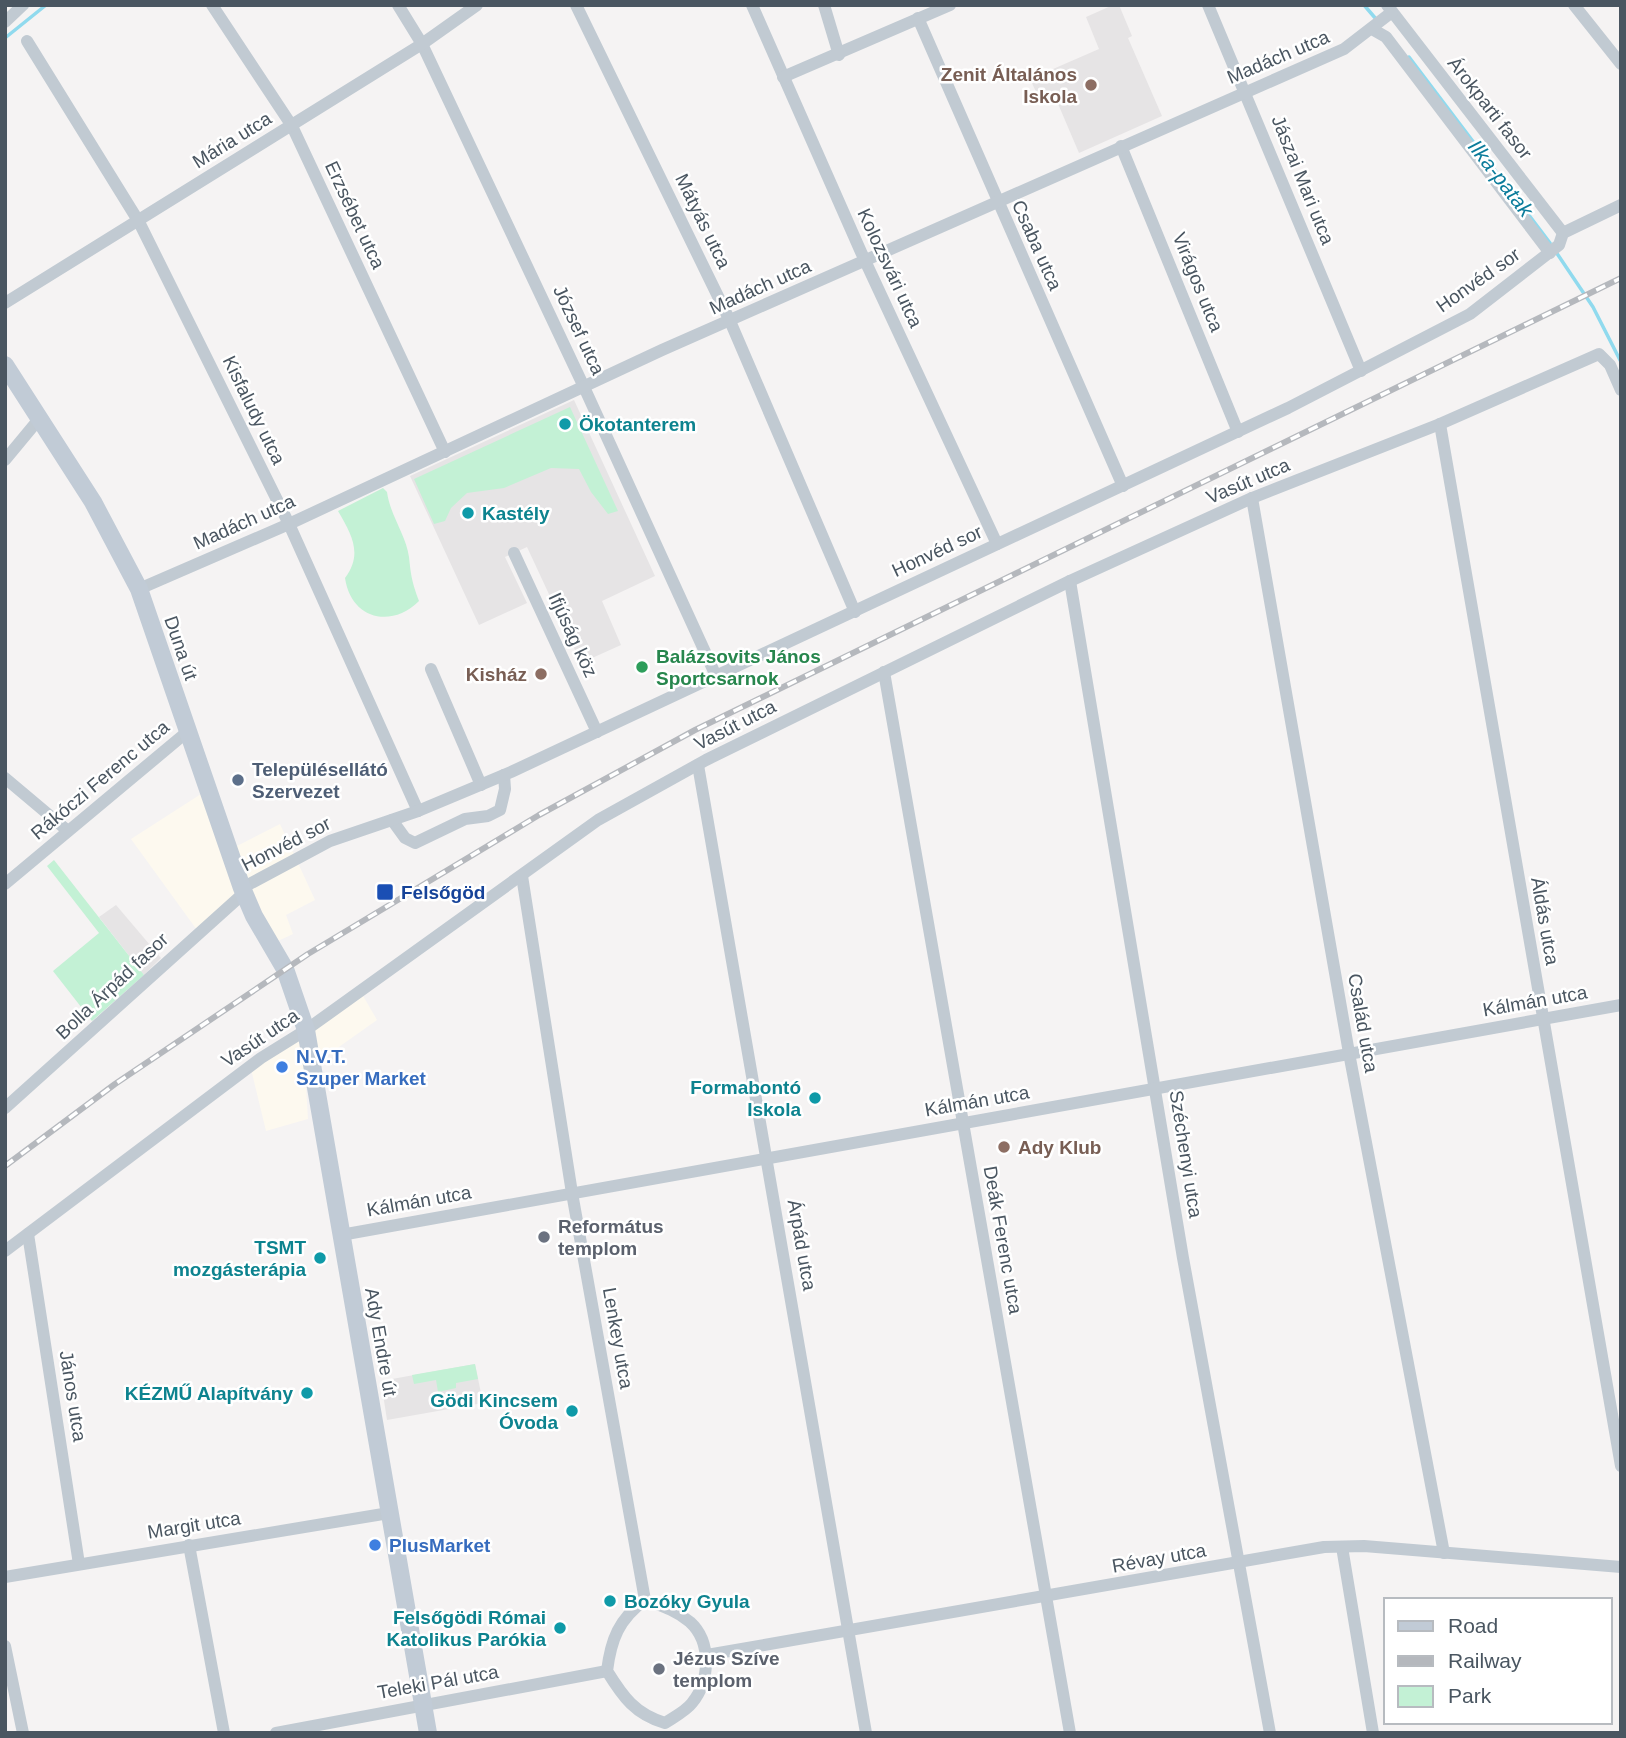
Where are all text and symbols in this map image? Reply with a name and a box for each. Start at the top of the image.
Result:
street label: Madách utca [1224,26,1333,88]
street label: Árokparti fasor [1444,53,1537,164]
place label: Zenit Általános Iskola [941,64,1077,107]
marker: Zenit Általános Iskola [1083,77,1099,93]
street label: Mária utca [189,107,276,172]
street label: Jászai Mari utca [1268,112,1339,248]
water label: Ilka-patak [1464,135,1539,222]
street label: Erzsébet utca [321,158,389,272]
street label: Mátyás utca [671,170,735,272]
street label: Csaba utca [1008,197,1066,294]
street label: Kolozsvári utca [853,205,927,331]
street label: Virágos utca [1169,229,1228,335]
street label: Honvéd sor [1432,243,1524,316]
street label: Madách utca [706,255,814,319]
street label: József utca [549,282,609,378]
street label: Kisfaludy utca [219,352,290,468]
place label: Ökotanterem [579,414,696,435]
marker: Ökotanterem [557,416,573,432]
street label: Vasút utca [1203,454,1293,508]
street label: Madách utca [190,490,298,554]
place label: Kastély [482,503,550,524]
marker: Kastély [460,505,476,521]
street label: Honvéd sor [889,521,986,581]
street label: Ifjúság köz [544,589,602,681]
street label: Duna út [160,613,202,684]
place label: Balázsovits János Sportcsarnok [656,646,821,689]
marker: Balázsovits János Sportcsarnok [634,659,650,675]
place label: Kisház [466,664,527,685]
marker: Kisház [533,666,549,682]
street label: Vasút utca [691,695,780,754]
street label: Rákóczi Ferenc utca [27,716,173,844]
place label: Településellátó Szervezet [252,759,388,802]
marker: Településellátó Szervezet [230,772,246,788]
street label: Honvéd sor [238,812,335,875]
street label: Áldás utca [1527,875,1563,967]
marker: Felsőgöd [375,882,395,902]
place label: Felsőgöd [401,882,485,903]
street label: Bolla Árpád fasor [52,928,173,1043]
street label: Család utca [1344,972,1382,1075]
street label: Kálmán utca [1481,981,1589,1021]
street label: Vasút utca [217,1004,303,1071]
place label: N.V.T. Szuper Market [296,1046,427,1089]
marker: N.V.T. Szuper Market [274,1059,290,1075]
place label: Formabontó Iskola [690,1077,801,1120]
street label: Kálmán utca [923,1081,1031,1121]
street label: Széchenyi utca [1166,1089,1207,1220]
marker: Formabontó Iskola [807,1090,823,1106]
place label: Ady Klub [1018,1137,1101,1158]
marker: Ady Klub [996,1139,1012,1155]
street label: Deák Ferenc utca [980,1164,1026,1316]
street label: Kálmán utca [365,1181,473,1221]
street label: Árpád utca [784,1198,820,1292]
place label: Református templom [558,1216,664,1259]
marker: Református templom [536,1229,552,1245]
place label: TSMT mozgásterápia [173,1237,306,1280]
marker: TSMT mozgásterápia [312,1250,328,1266]
street label: Ady Endre út [361,1286,401,1399]
street label: Lenkey utca [599,1286,637,1391]
street label: János utca [55,1349,91,1443]
place label: KÉZMŰ Alapítvány [125,1383,293,1404]
marker: KÉZMŰ Alapítvány [299,1385,315,1401]
place label: Gödi Kincsem Óvoda [430,1390,558,1433]
marker: Gödi Kincsem Óvoda [564,1403,580,1419]
street label: Margit utca [146,1507,242,1543]
place label: PlusMarket [389,1535,491,1556]
marker: PlusMarket [367,1537,383,1553]
street label: Révay utca [1110,1539,1208,1577]
place label: Bozóky Gyula [624,1591,750,1612]
marker: Bozóky Gyula [602,1593,618,1609]
legend [1384,1598,1612,1724]
place label: Felsőgödi Római Katolikus Parókia [387,1607,546,1650]
text: Road [1448,1614,1498,1637]
marker: Felsőgödi Római Katolikus Parókia [552,1620,568,1636]
place label: Jézus Szíve templom [673,1648,780,1691]
text: Railway [1448,1649,1522,1672]
street label: Teleki Pál utca [376,1661,501,1703]
marker: Jézus Szíve templom [651,1661,667,1677]
text: Park [1448,1684,1492,1707]

